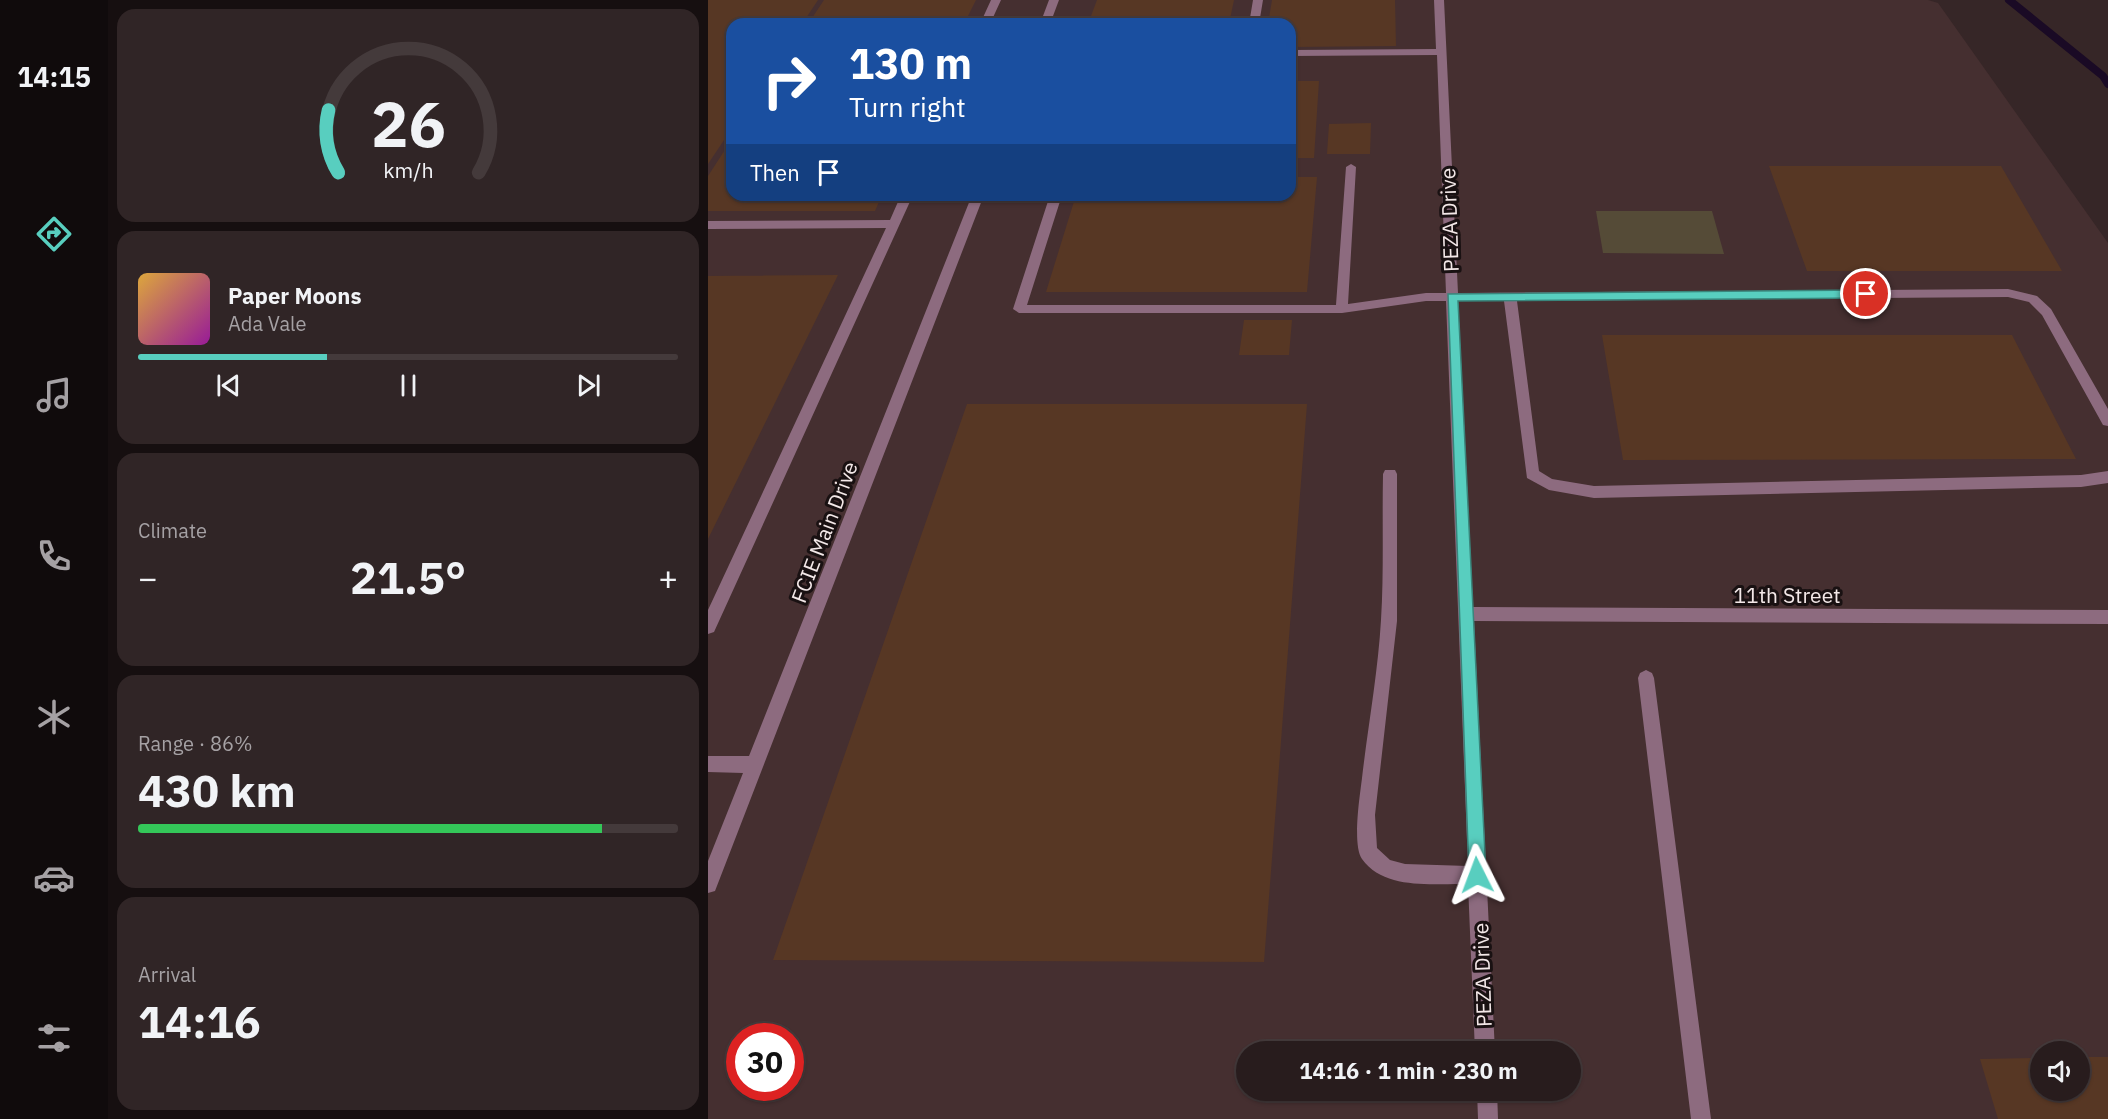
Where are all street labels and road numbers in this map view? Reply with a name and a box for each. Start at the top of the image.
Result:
street label: PEZA Drive [1433,167,1465,273]
street label: FCIE Main Drive [784,457,864,607]
street label: 11th Street [1733,581,1841,609]
street label: PEZA Drive [1466,922,1498,1028]

